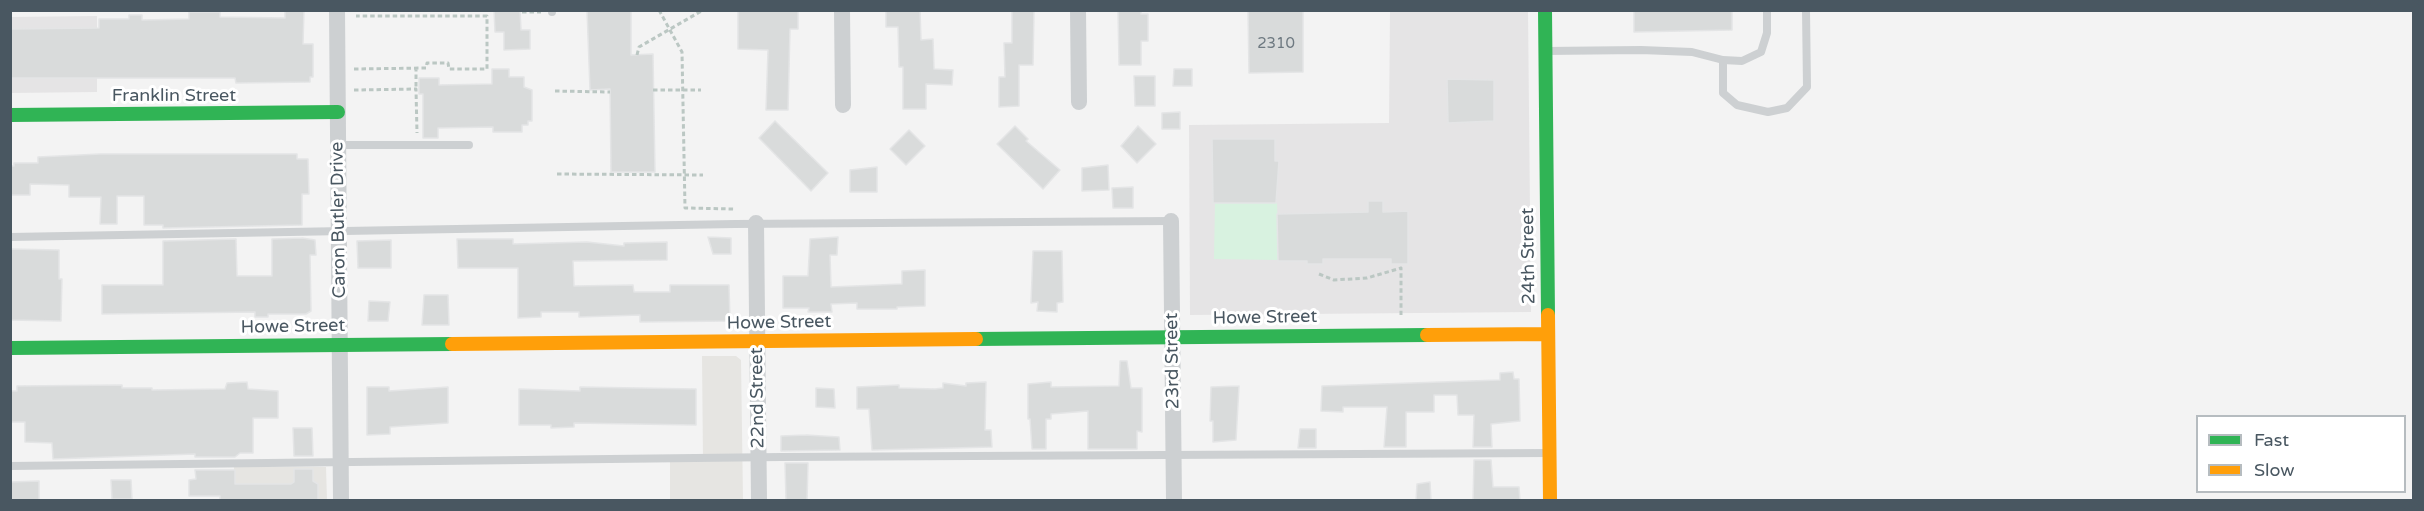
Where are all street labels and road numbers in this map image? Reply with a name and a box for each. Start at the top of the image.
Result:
street label: Franklin Street [112,85,236,107]
street label: Caron Butler Drive [327,142,351,298]
street label: 24th Street [1517,208,1541,304]
street label: Howe Street [1213,306,1317,330]
street label: Howe Street [727,311,831,335]
street label: 23rd Street [1161,312,1185,410]
street label: Howe Street [241,315,345,339]
street label: 22nd Street [746,347,770,449]

